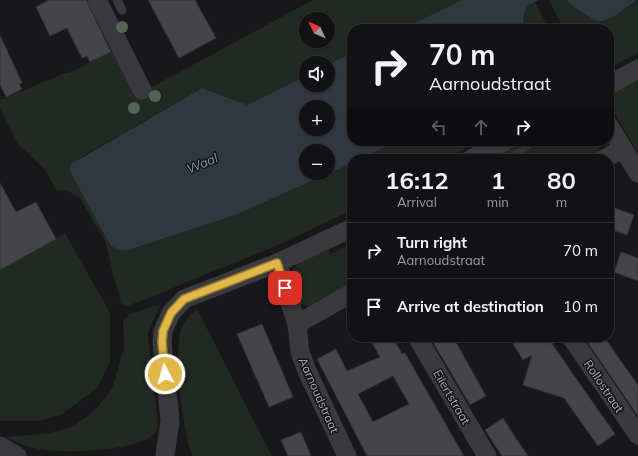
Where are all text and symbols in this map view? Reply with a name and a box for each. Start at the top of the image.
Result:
north arrow [299,12,335,48]
map controls [299,12,335,180]
text: 70 m [429,37,495,72]
icon: right [363,40,415,92]
button: sound [299,56,335,92]
text: Aarnoudstraat [429,72,551,95]
button: + [299,100,335,136]
icon: left [428,116,450,138]
icon: ahead [470,116,492,138]
icon: right [512,116,534,138]
button: − [299,144,335,180]
water label: Waal [184,149,221,177]
text: 16:12 [385,165,449,195]
text: 1 [491,165,505,195]
text: 80 [547,165,576,195]
text: Arrival [397,194,437,210]
text: min [487,194,509,210]
text: m [556,194,567,210]
text: Turn right [397,233,467,252]
icon: right [363,240,385,262]
text: 70 m [563,241,598,260]
text: Aarnoudstraat [397,252,485,268]
pin [268,271,302,305]
icon: arrive [274,277,296,299]
icon: arrive [363,296,385,318]
text: Arrive at destination [397,297,544,316]
text: 10 m [563,297,598,316]
position arrow [144,353,186,395]
street label: Aarnoudstraat [296,355,342,435]
street label: Rollostraat [581,357,627,415]
street label: Eilertstraat [430,367,474,427]

